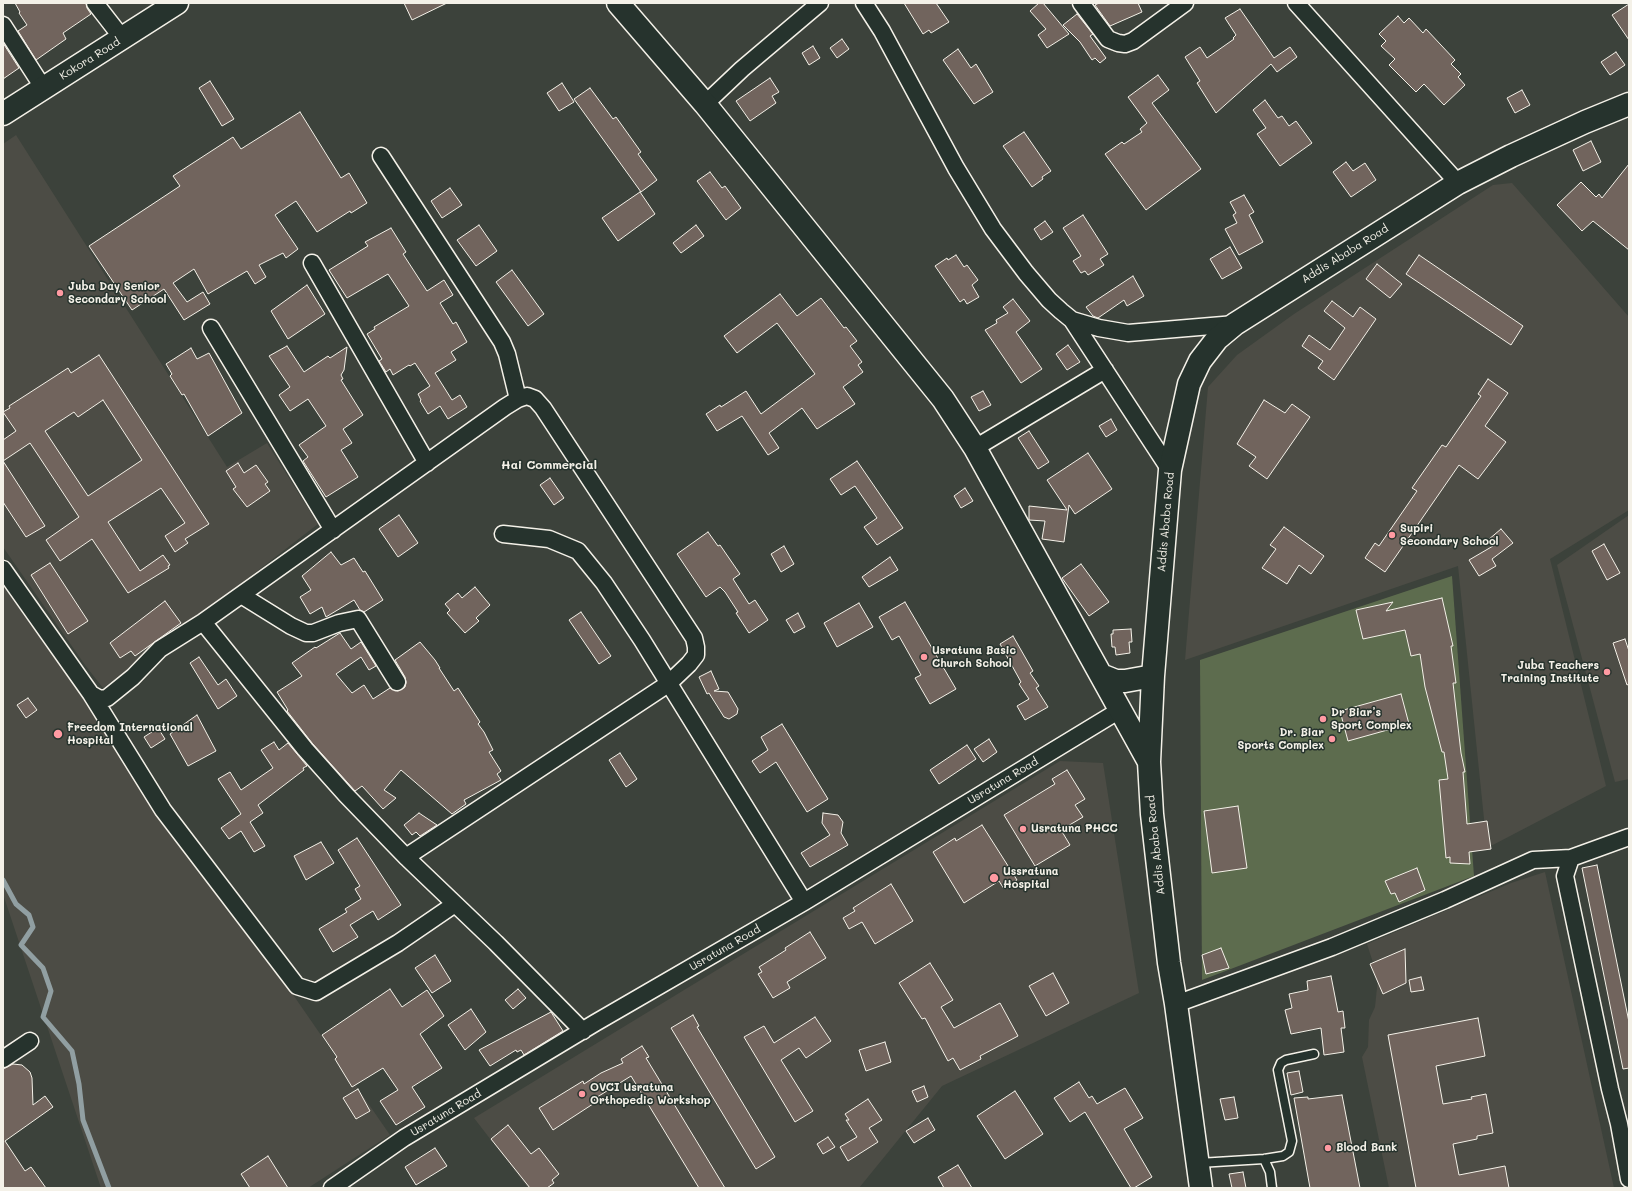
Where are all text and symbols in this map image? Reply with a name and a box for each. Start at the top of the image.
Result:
street label: Kokora Road [57,35,123,83]
street label: Addis Ababa Road [1299,222,1391,286]
place label: Juba Day Senior Secondary School [68,280,167,306]
marker: Juba Day Senior Secondary School [55,288,65,298]
district label: Hai Commercial [501,458,597,472]
street label: Addis Ababa Road [1155,472,1177,572]
place label: Supiri Secondary School [1400,522,1499,548]
marker: Supiri Secondary School [1387,530,1397,540]
place label: Usratuna Basic Church School [932,644,1016,670]
marker: Usratuna Basic Church School [919,652,929,662]
place label: Juba Teachers Training Institute [1501,659,1599,685]
marker: Juba Teachers Training Institute [1602,667,1612,677]
place label: Dr Biar’s Sport Complex [1331,706,1412,732]
marker: Dr Biar’s Sport Complex [1318,714,1328,724]
place label: Freedom International Hospital [67,721,193,747]
place label: Dr. Biar Sports Complex [1238,726,1324,752]
marker: Freedom International Hospital [52,728,64,740]
marker: Dr. Biar Sports Complex [1327,734,1337,744]
street label: Usratuna Road [965,755,1041,807]
street label: Addis Ababa Road [1144,795,1168,895]
place label: Usratuna PHCC [1031,822,1118,836]
marker: Usratuna PHCC [1018,824,1028,834]
place label: Ussratuna Hospital [1003,865,1059,891]
marker: Ussratuna Hospital [988,872,1000,884]
street label: Usratuna Road [687,922,763,974]
place label: OVCI Usratuna Orthopedic Workshop [590,1081,711,1107]
street label: Usratuna Road [408,1087,484,1139]
marker: OVCI Usratuna Orthopedic Workshop [577,1089,587,1099]
place label: Blood Bank [1336,1141,1397,1155]
marker: Blood Bank [1323,1143,1333,1153]

